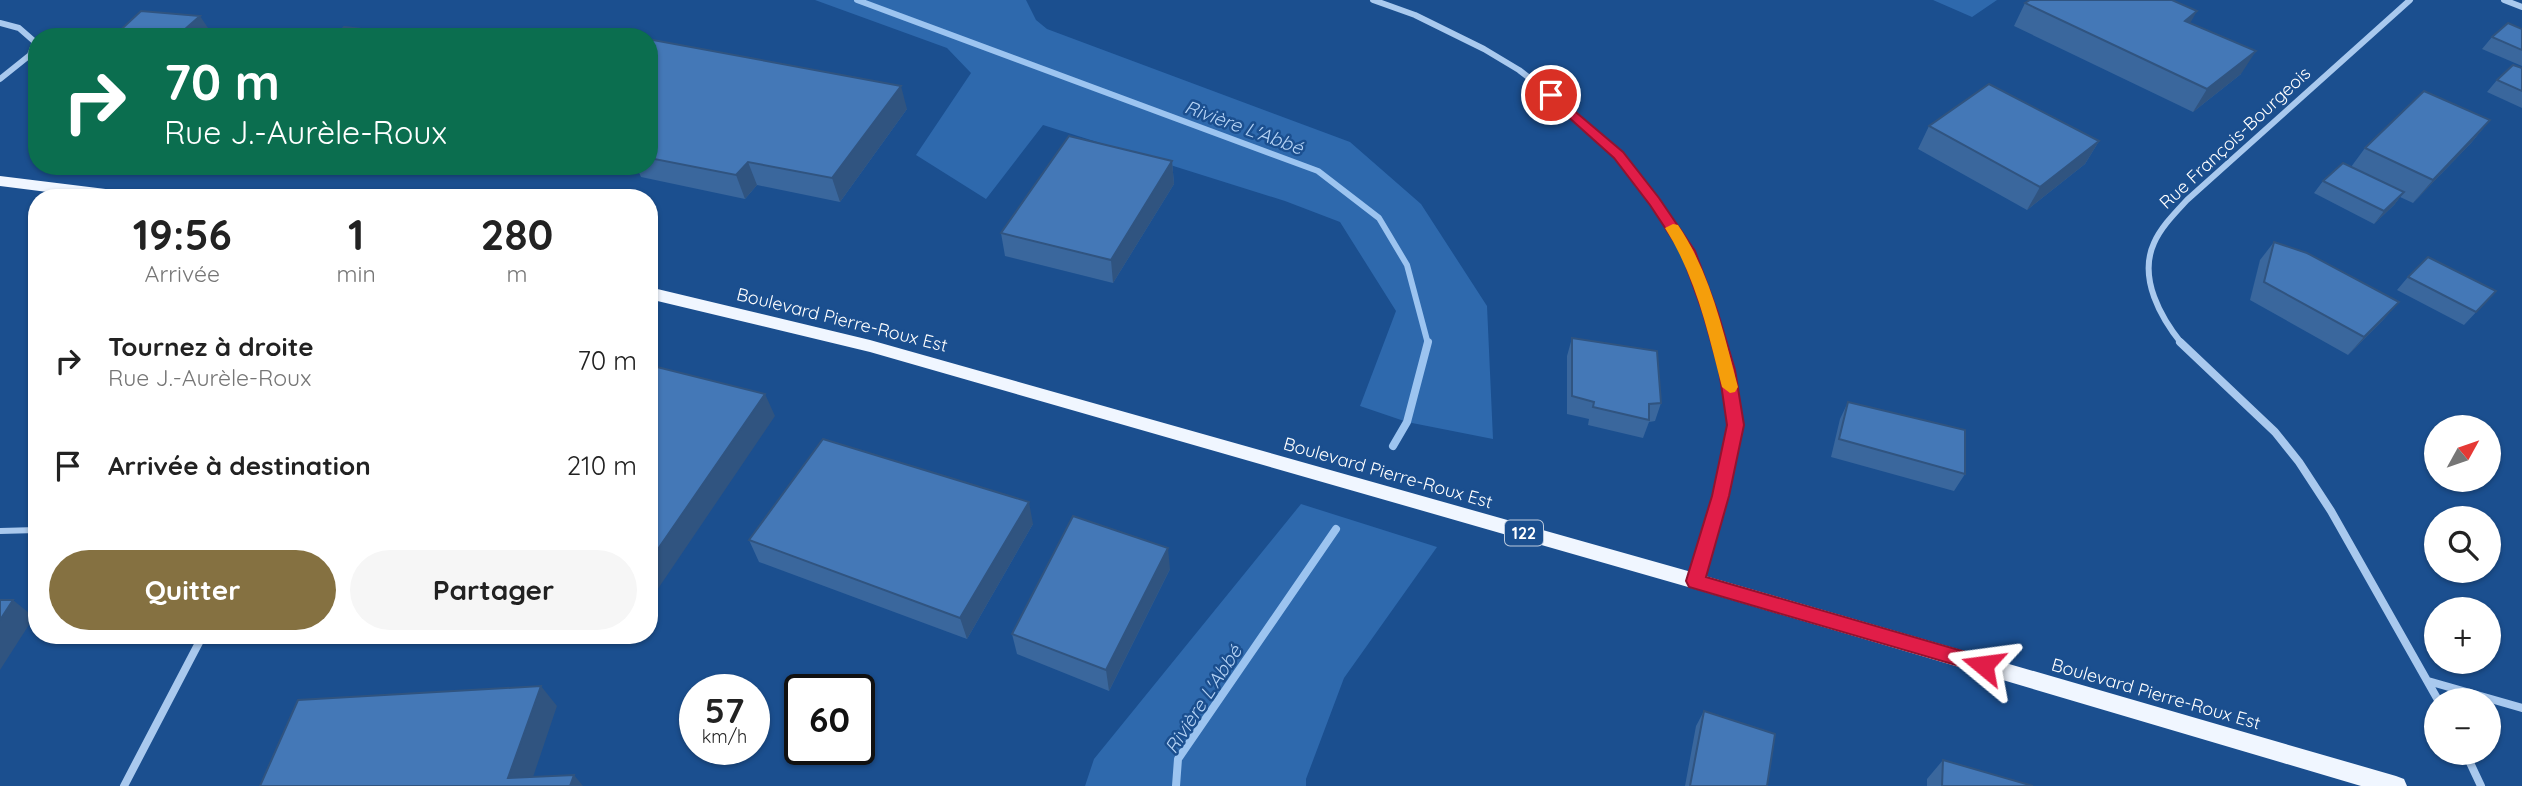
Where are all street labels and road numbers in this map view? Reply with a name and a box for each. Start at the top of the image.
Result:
street label: Rue François-Bourgeois [2154,62,2315,214]
street label: Boulevard Pierre-Roux Est [734,282,950,357]
street label: Boulevard Pierre-Roux Est [1281,432,1495,513]
road number: 122 [1505,520,1543,546]
street label: Boulevard Pierre-Roux Est [2049,653,2263,734]

